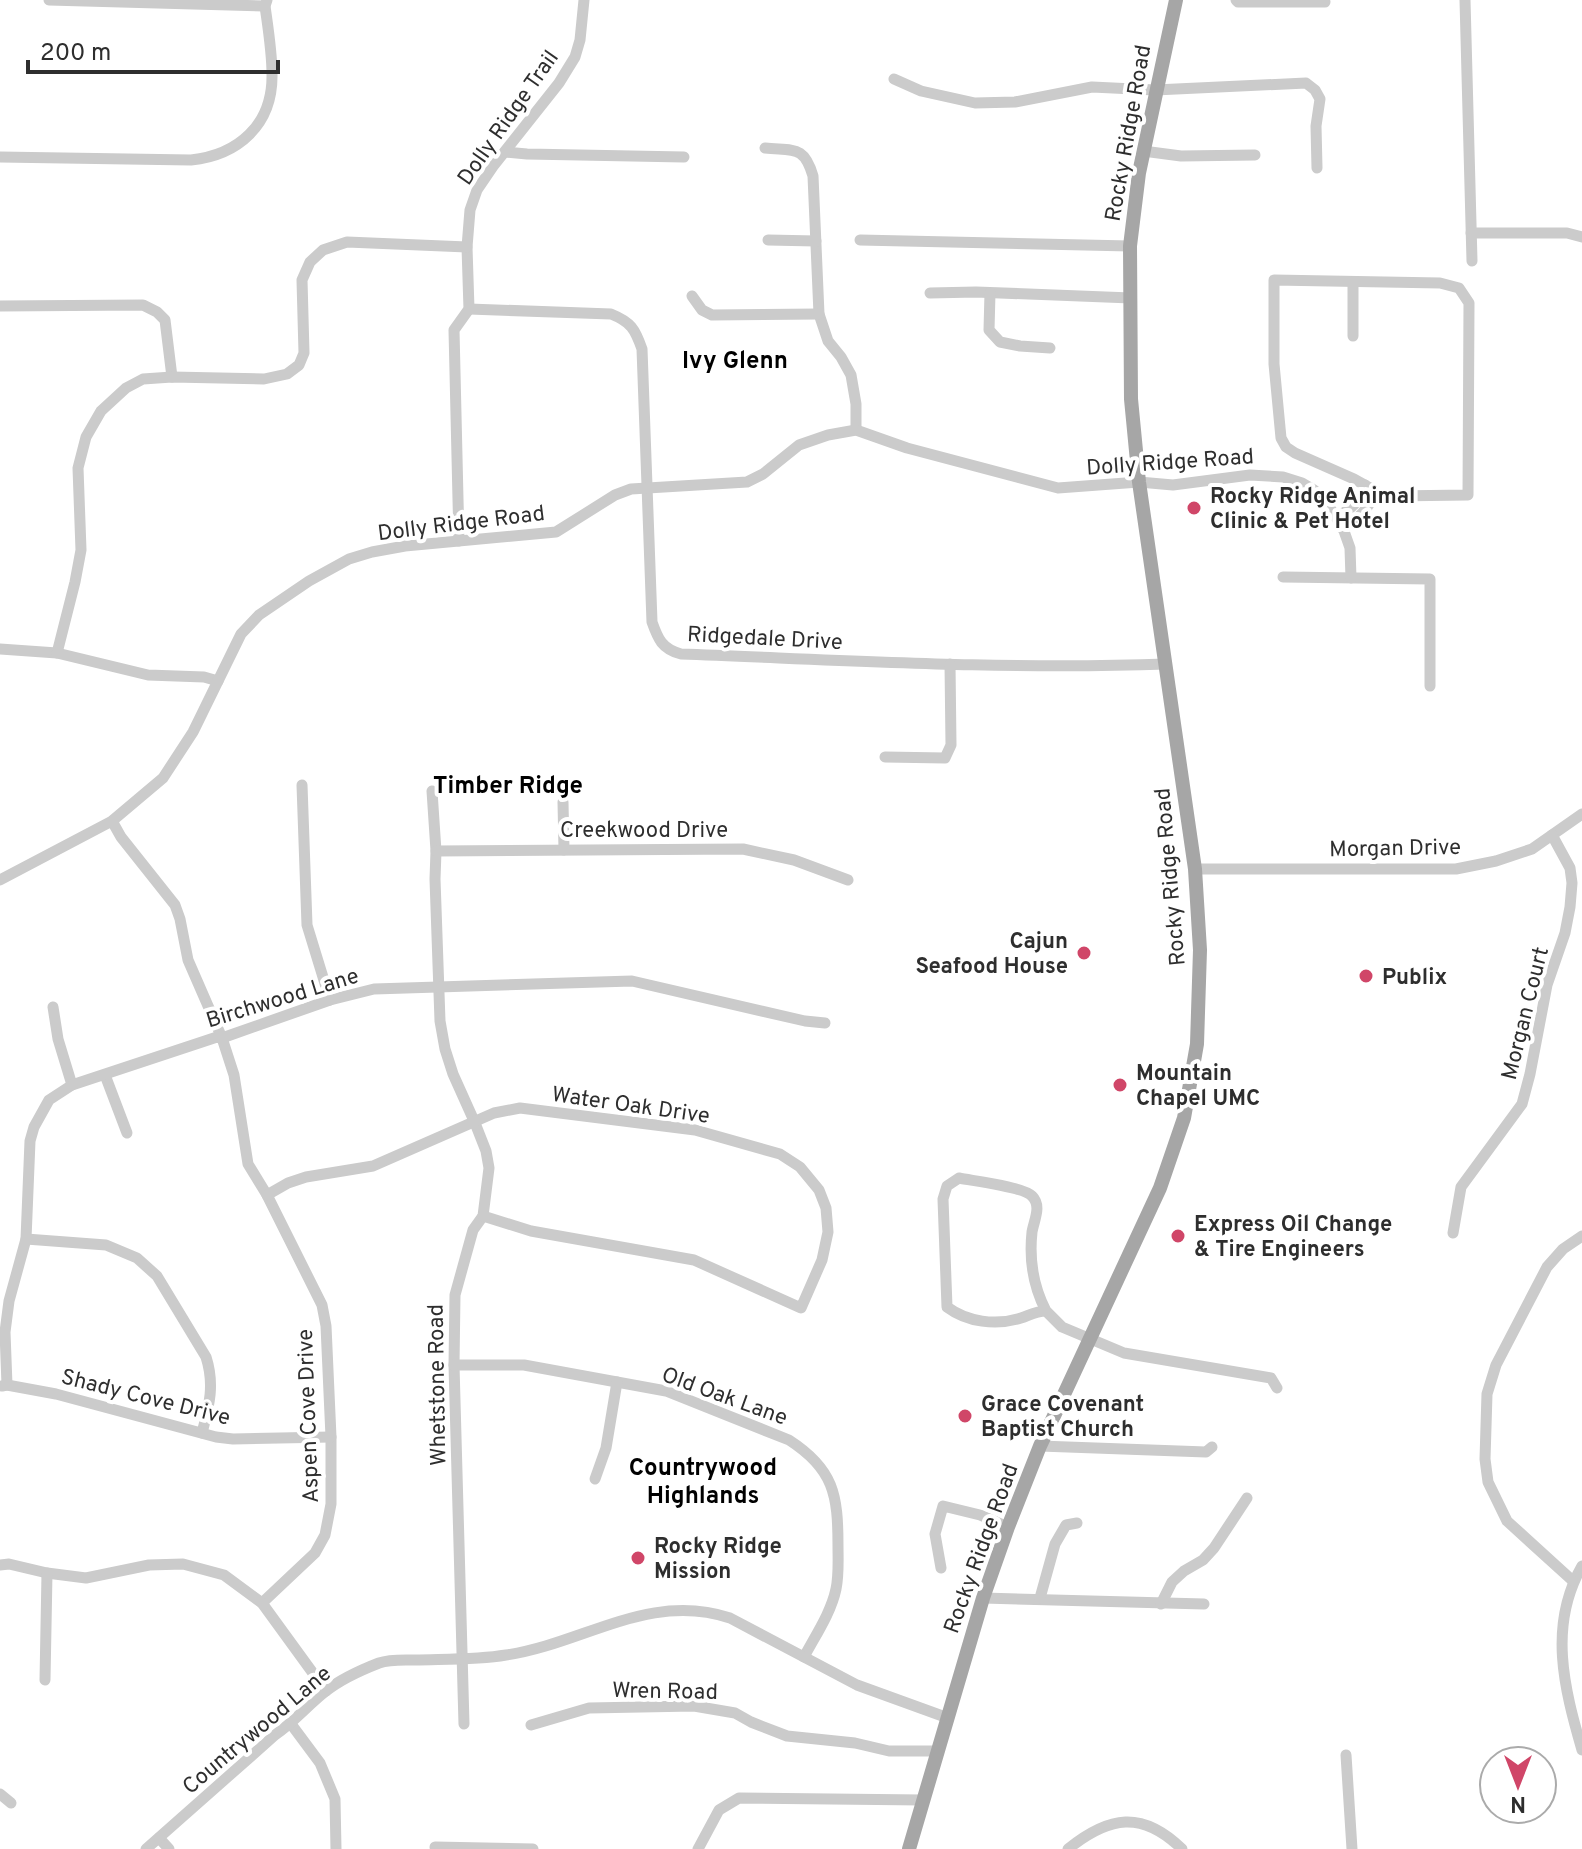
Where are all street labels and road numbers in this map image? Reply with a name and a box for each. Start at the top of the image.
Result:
street label: Rocky Ridge Road [1101,43,1158,224]
street label: Dolly Ridge Trail [453,46,566,191]
street label: Dolly Ridge Road [1085,444,1255,483]
street label: Dolly Ridge Road [376,501,546,548]
street label: Ridgedale Drive [686,622,843,657]
street label: Rocky Ridge Road [1150,787,1193,967]
street label: Creekwood Drive [560,818,728,845]
street label: Morgan Drive [1329,835,1461,864]
street label: Morgan Court [1497,944,1556,1083]
street label: Birchwood Lane [203,963,362,1035]
street label: Water Oak Drive [550,1082,711,1131]
street label: Whetstone Road [424,1304,453,1466]
street label: Aspen Cove Drive [293,1328,326,1503]
street label: Old Oak Lane [657,1362,791,1433]
street label: Shady Cove Drive [58,1364,233,1433]
street label: Rocky Ridge Road [939,1460,1026,1637]
street label: Countrywood Lane [178,1661,338,1801]
street label: Wren Road [612,1678,718,1707]

